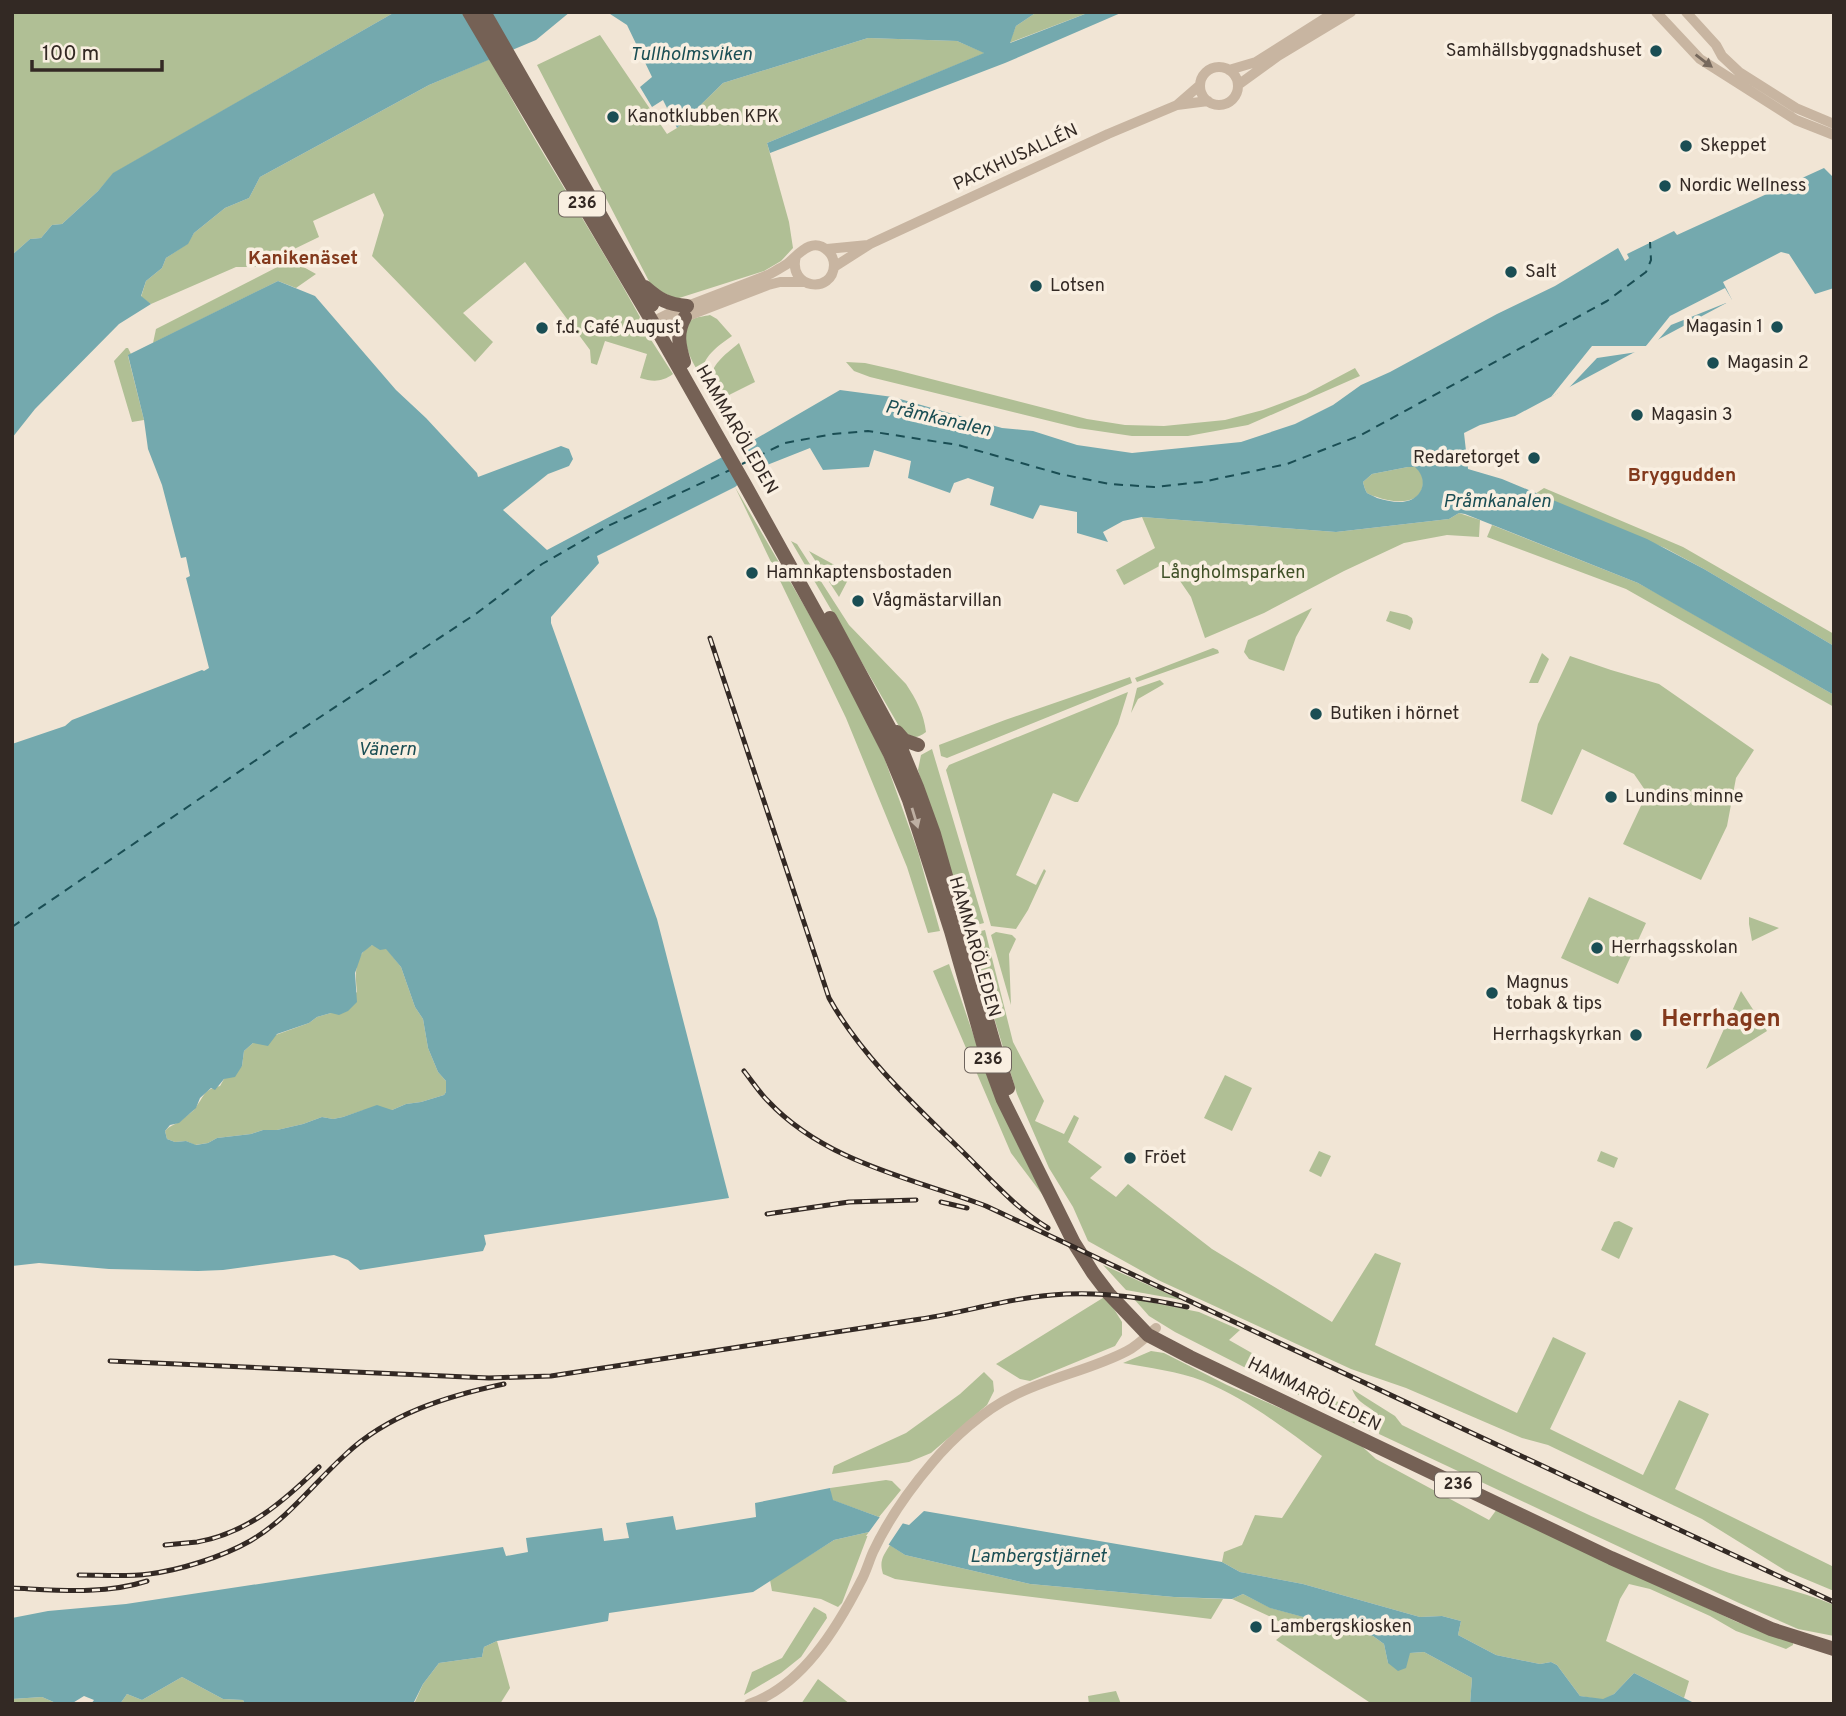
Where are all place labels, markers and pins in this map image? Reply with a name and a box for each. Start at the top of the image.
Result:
place label: Samhällsbyggnadshuset [1446,40,1642,63]
marker: Samhällsbyggnadshuset [1648,43,1664,59]
place label: Kanotklubben KPK [627,106,779,129]
marker: Kanotklubben KPK [605,109,621,125]
place label: Skeppet [1700,135,1767,158]
marker: Skeppet [1678,138,1694,154]
place label: Nordic Wellness [1679,175,1807,198]
marker: Nordic Wellness [1657,178,1673,194]
place label: Salt [1525,261,1557,284]
marker: Salt [1503,264,1519,280]
place label: Lotsen [1050,275,1105,298]
marker: Lotsen [1028,278,1044,294]
place label: Magasin 1 [1686,316,1763,339]
place label: f.d. Café August [556,317,681,340]
marker: Magasin 1 [1769,319,1785,335]
marker: f.d. Café August [534,320,550,336]
place label: Magasin 2 [1727,352,1809,375]
marker: Magasin 2 [1705,355,1721,371]
place label: Magasin 3 [1651,404,1733,427]
marker: Magasin 3 [1629,407,1645,423]
place label: Redaretorget [1413,447,1520,470]
marker: Redaretorget [1526,450,1542,466]
place label: Hamnkaptensbostaden [766,562,952,585]
marker: Hamnkaptensbostaden [744,565,760,581]
place label: Vågmästarvillan [872,590,1002,613]
marker: Vågmästarvillan [850,593,866,609]
place label: Butiken i hörnet [1330,703,1459,726]
marker: Butiken i hörnet [1308,706,1324,722]
place label: Lundins minne [1625,786,1744,809]
marker: Lundins minne [1603,789,1619,805]
place label: Herrhagsskolan [1611,937,1738,960]
marker: Herrhagsskolan [1589,940,1605,956]
place label: Magnus tobak & tips [1506,972,1602,1016]
marker: Magnus tobak & tips [1484,985,1500,1001]
place label: Herrhagskyrkan [1492,1024,1622,1047]
marker: Herrhagskyrkan [1628,1027,1644,1043]
place label: Fröet [1144,1147,1186,1170]
marker: Fröet [1122,1150,1138,1166]
place label: Lambergskiosken [1270,1616,1412,1639]
marker: Lambergskiosken [1248,1619,1264,1635]

